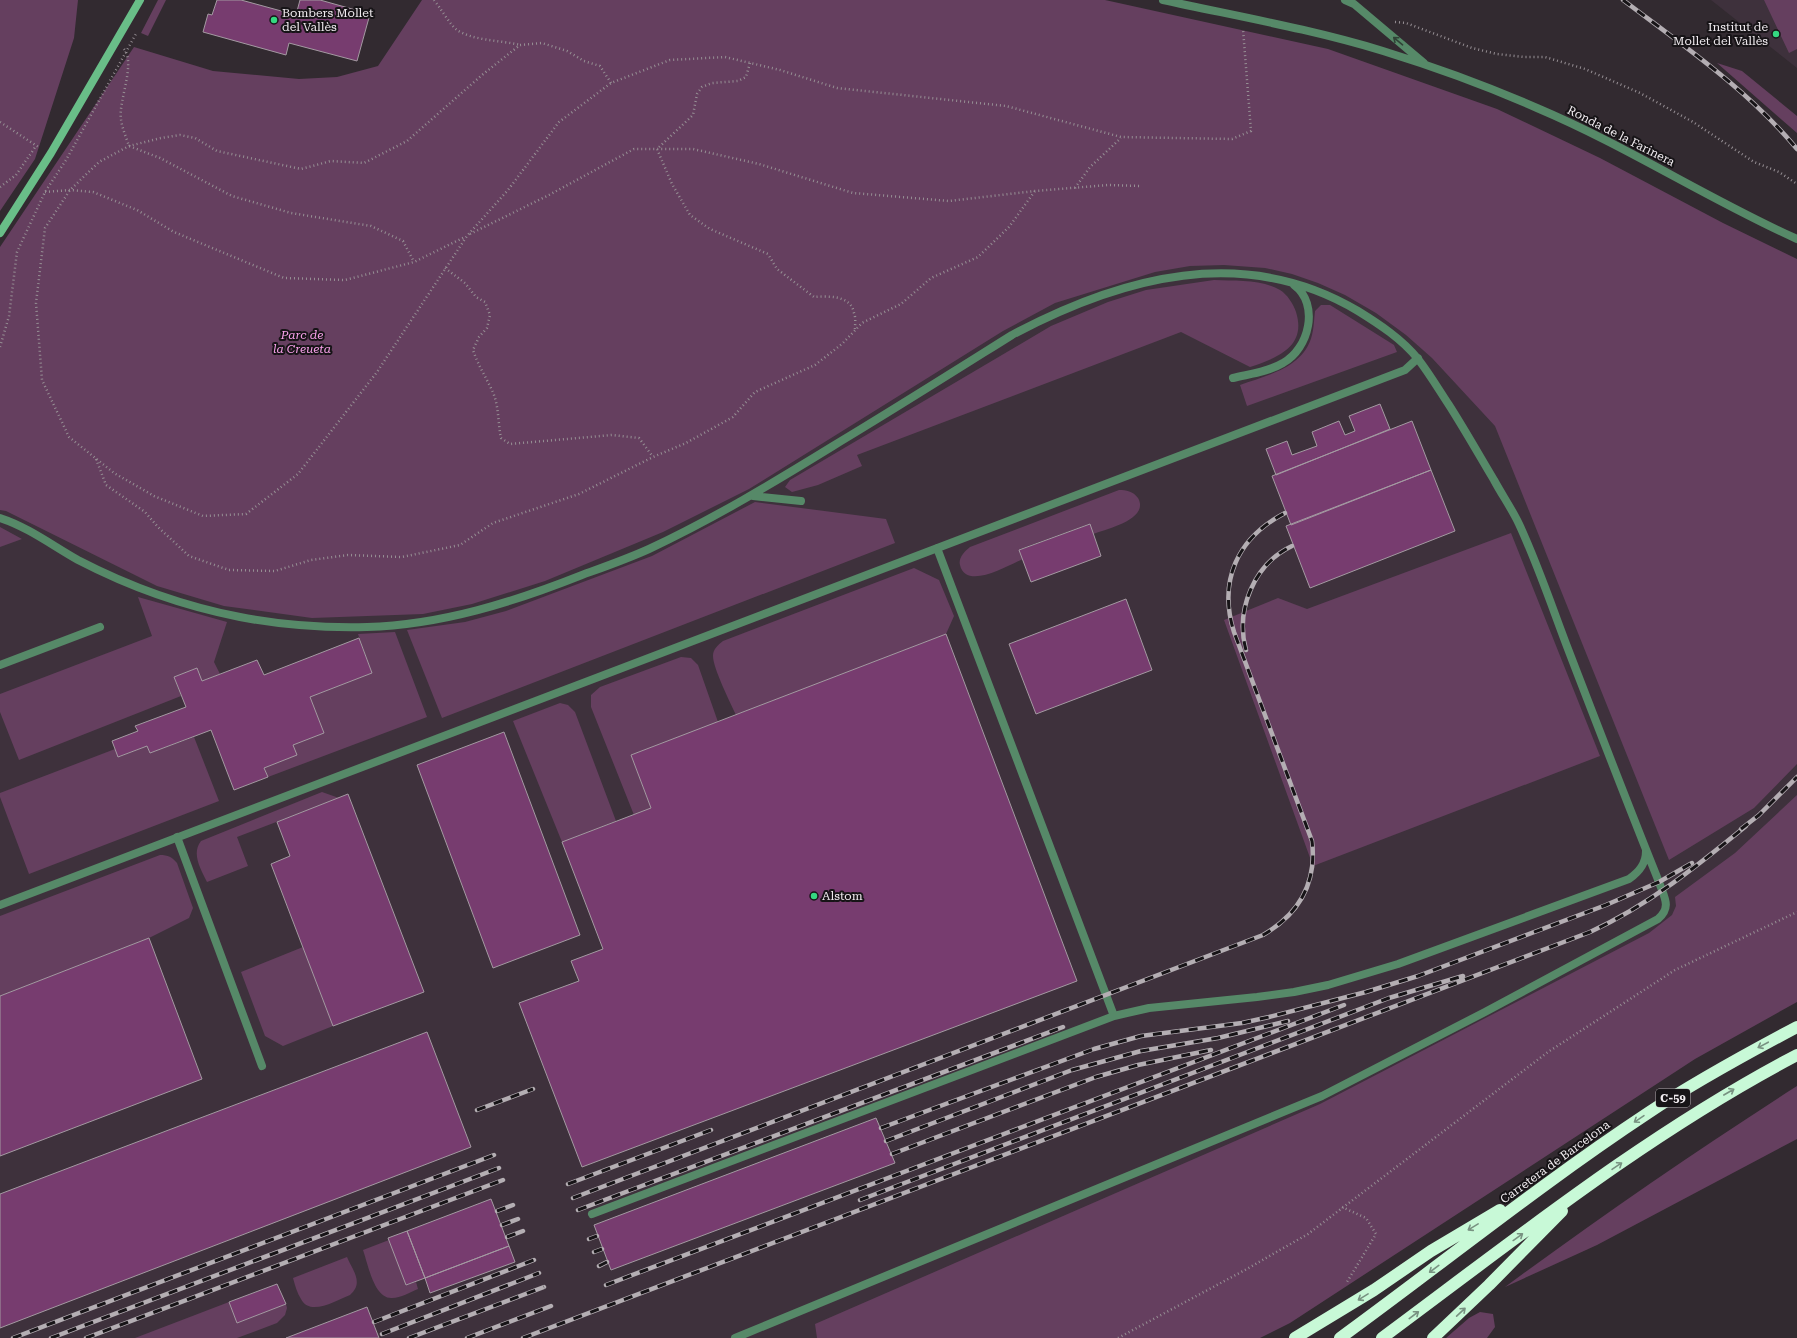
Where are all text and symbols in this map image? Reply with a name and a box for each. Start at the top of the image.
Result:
place label: Bombers Mollet del Vallès [282,6,374,34]
marker: Bombers Mollet del Vallès [269,15,279,25]
place label: Institut de Mollet del Vallès [1673,20,1768,48]
marker: Institut de Mollet del Vallès [1771,29,1781,39]
one-way arrow [1393,37,1403,46]
street label: Ronda de la Farinera [1565,103,1677,169]
park label: Parc de la Creueta [273,328,331,356]
place label: Alstom [822,889,863,903]
marker: Alstom [809,891,819,901]
one-way arrow [1757,1042,1769,1049]
one-way arrow [1723,1088,1735,1096]
road number: C-59 [1656,1089,1690,1107]
one-way arrow [1634,1115,1645,1123]
street label: Carretera de Barcelona [1498,1117,1613,1206]
one-way arrow [1611,1161,1623,1169]
one-way arrow [1467,1223,1479,1231]
one-way arrow [1512,1233,1523,1241]
one-way arrow [1428,1264,1439,1273]
one-way arrow [1358,1293,1369,1301]
one-way arrow [1456,1307,1467,1316]
one-way arrow [1408,1310,1419,1319]

